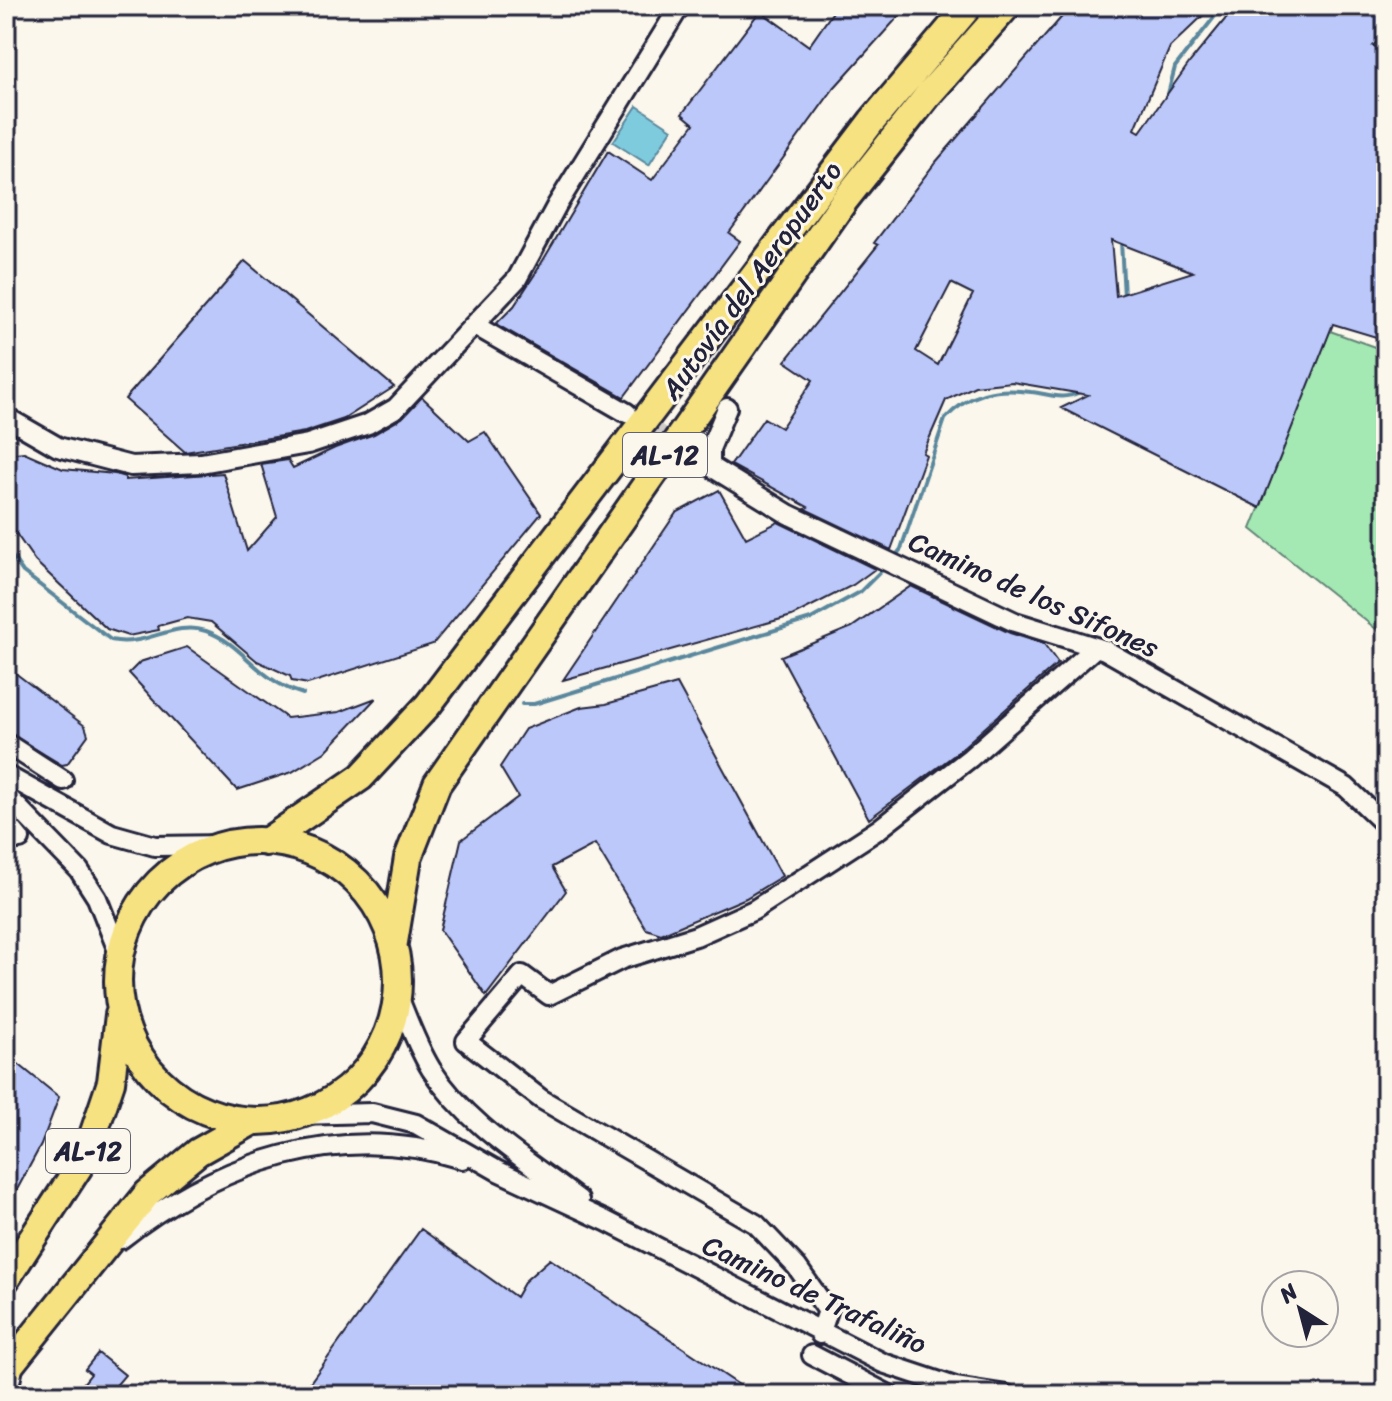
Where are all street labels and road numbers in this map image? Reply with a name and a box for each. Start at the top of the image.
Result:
street label: Autovía del Aeropuerto [647,150,855,411]
road number: AL-12 [623,433,707,477]
street label: Camino de los Sifones [901,517,1167,672]
road number: AL-12 [46,1129,130,1173]
street label: Camino de Trafaliño [694,1221,935,1368]

